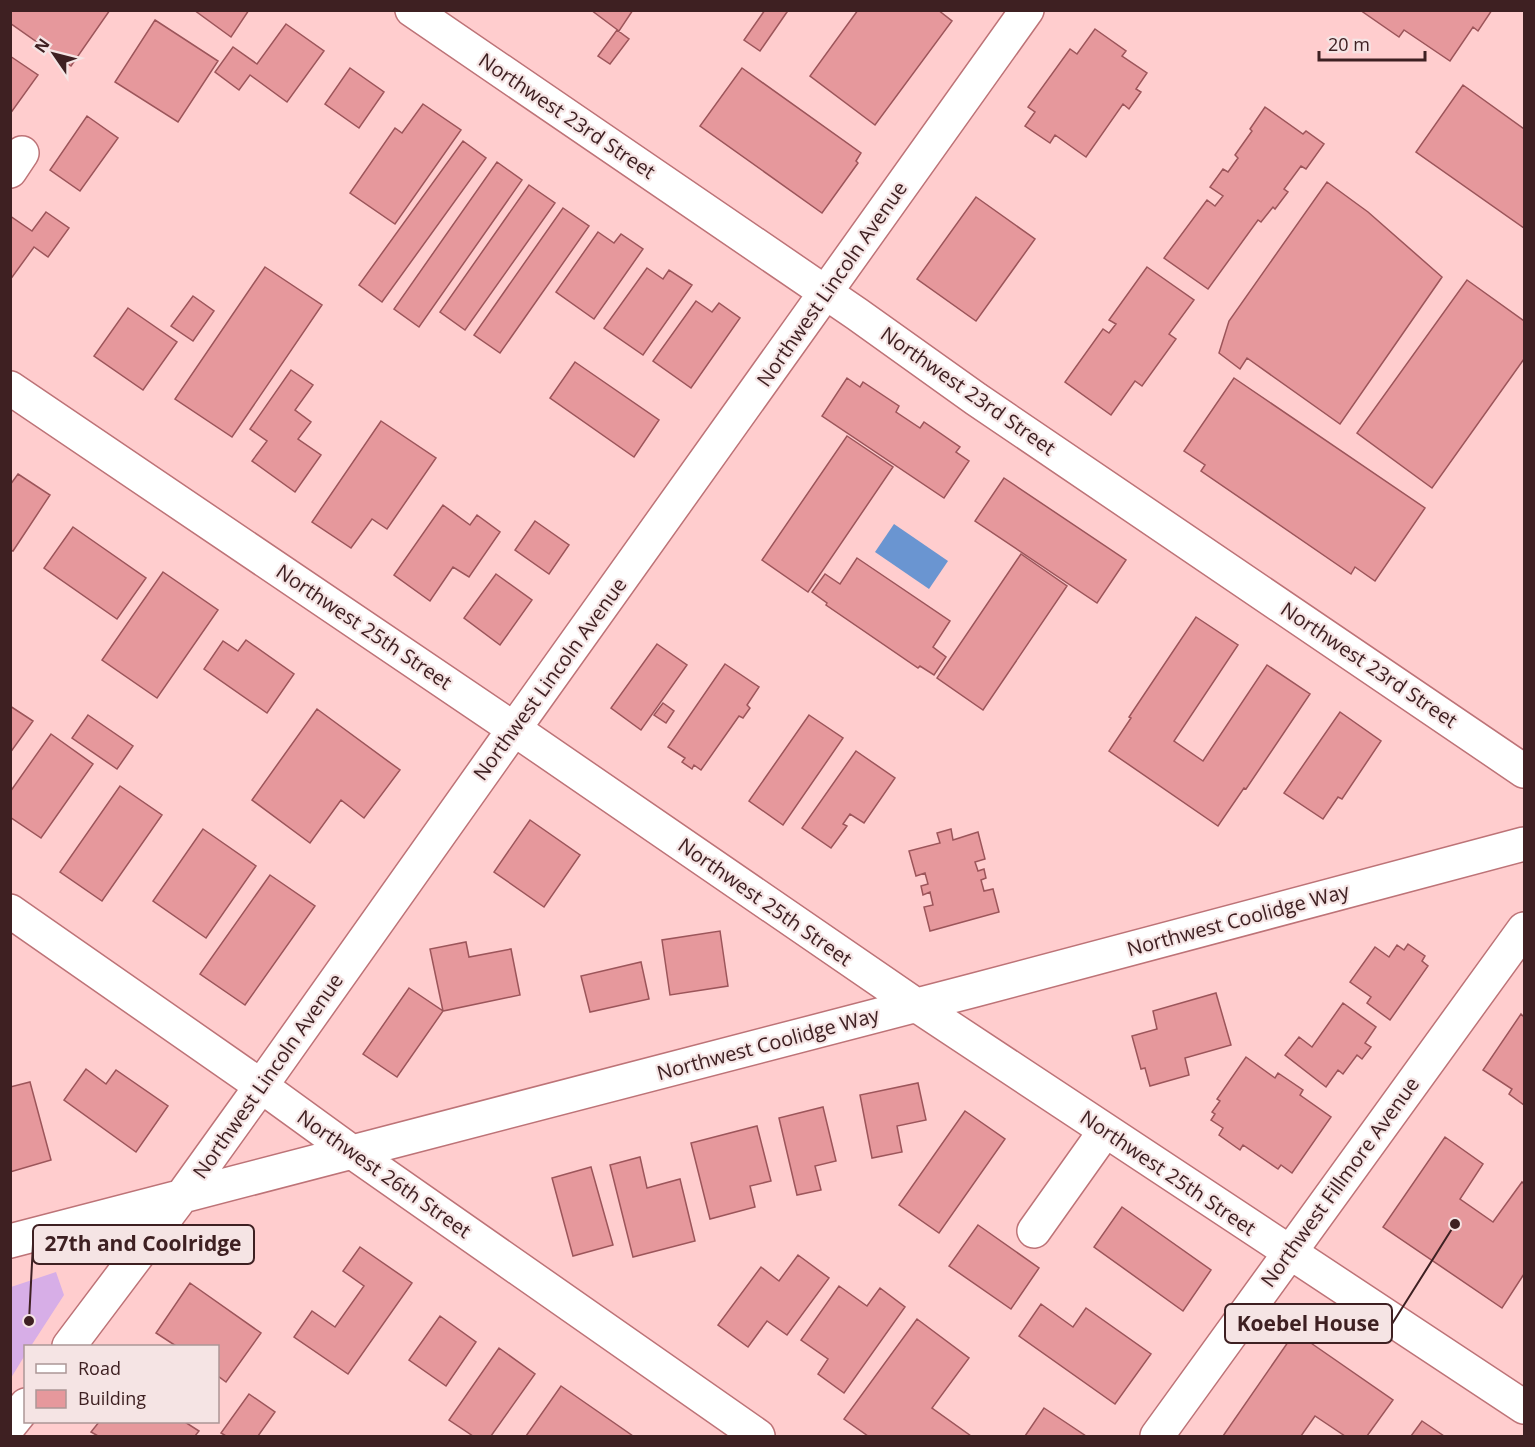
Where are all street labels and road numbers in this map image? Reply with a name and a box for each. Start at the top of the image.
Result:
street label: Northwest 23rd Street [474,46,661,185]
street label: Northwest Lincoln Avenue [750,176,913,392]
street label: Northwest 23rd Street [876,320,1061,461]
street label: Northwest 25th Street [271,558,457,696]
street label: Northwest Lincoln Avenue [467,572,632,786]
street label: Northwest 23rd Street [1276,595,1463,734]
street label: Northwest 25th Street [673,831,858,972]
street label: Northwest Coolidge Way [1124,877,1353,962]
street label: Northwest Lincoln Avenue [186,968,349,1184]
street label: Northwest Coolidge Way [654,1001,883,1086]
street label: Northwest Fillmore Avenue [1254,1071,1425,1292]
street label: Northwest 26th Street [292,1103,477,1244]
street label: Northwest 25th Street [1075,1104,1261,1242]

